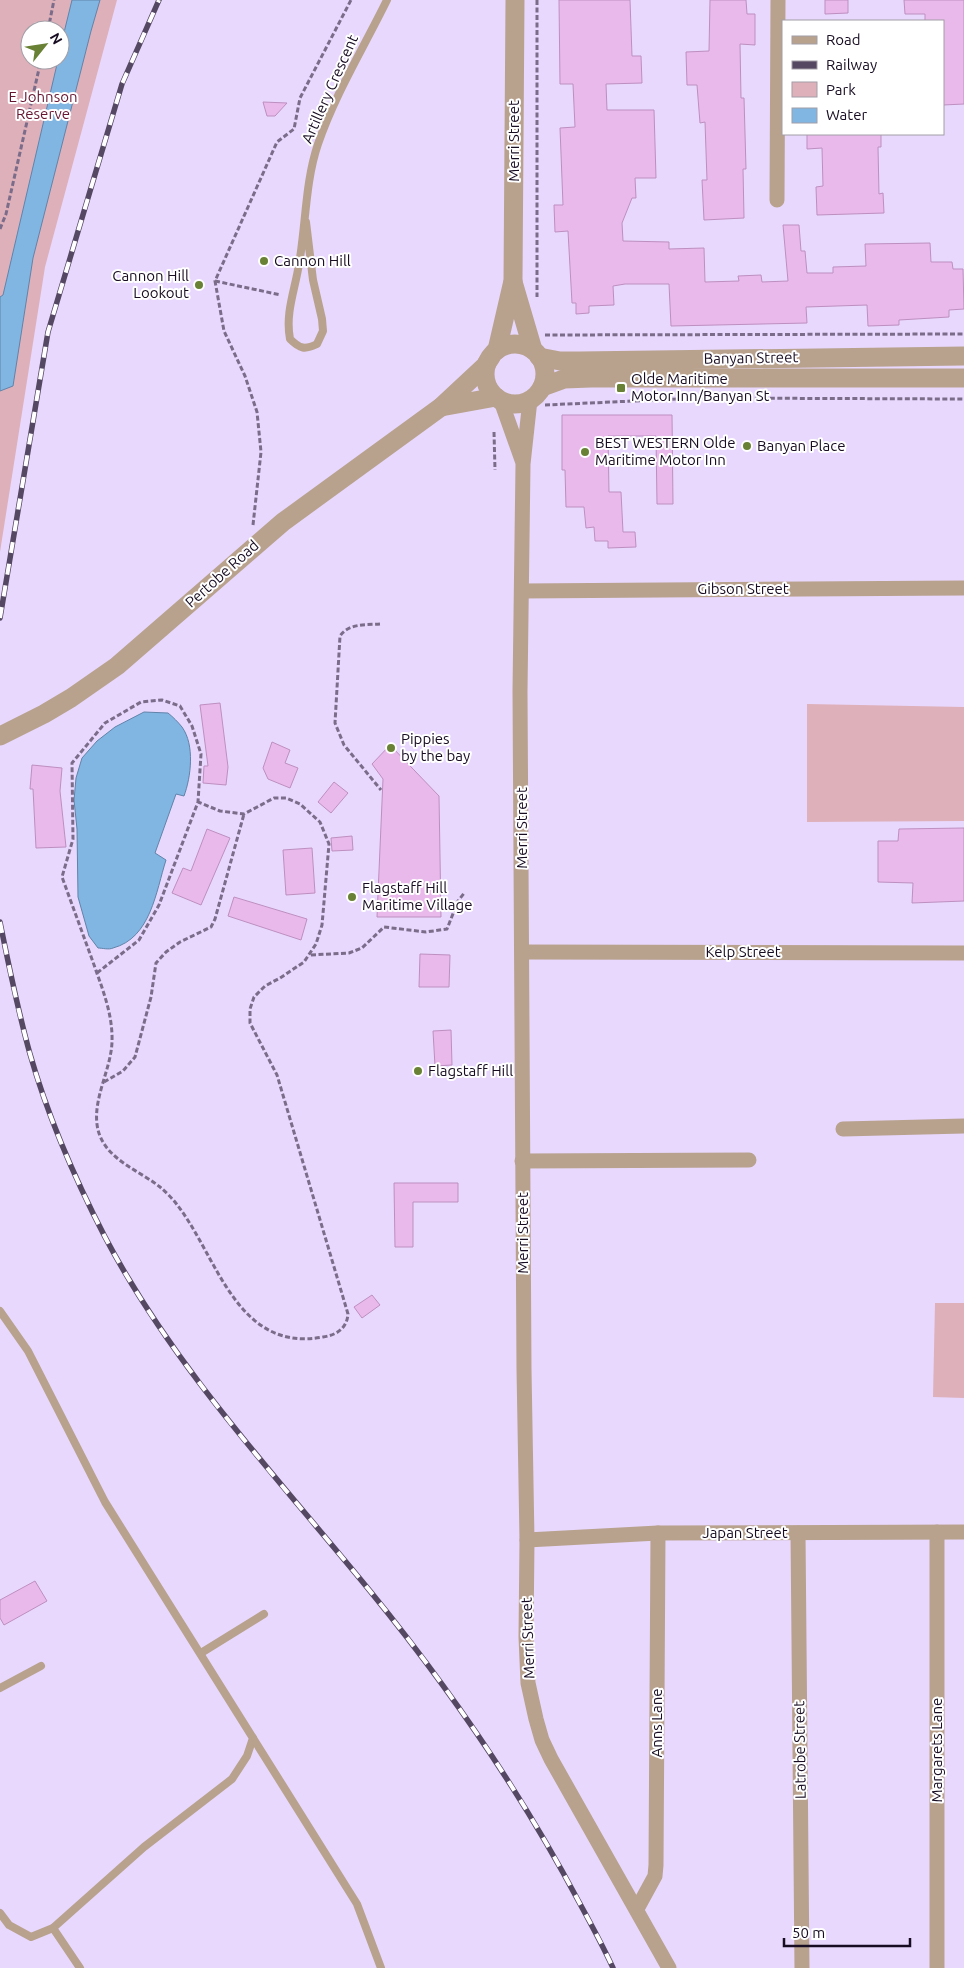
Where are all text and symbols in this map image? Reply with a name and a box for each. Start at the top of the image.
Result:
north arrow [20,20,70,70]
legend [782,20,944,135]
text: N [47,30,66,47]
text: Road [826,31,861,48]
street label: Artillery Crescent [298,32,361,146]
text: Railway [826,56,877,73]
text: Park [826,81,856,98]
park label: E Johnson Reserve [9,88,78,122]
street label: Merri Street [505,100,522,182]
text: Water [826,106,867,123]
place label: Cannon Hill [274,252,351,269]
marker: Cannon Hill [258,255,270,267]
place label: Cannon Hill Lookout [112,267,189,301]
marker: Cannon Hill Lookout [193,279,205,291]
street label: Banyan Street [704,348,798,367]
place label: Olde Maritime Motor Inn/Banyan St [631,370,770,404]
marker: Olde Maritime Motor Inn/Banyan St [615,382,627,394]
place label: BEST WESTERN Olde Maritime Motor Inn [595,434,736,468]
place label: Banyan Place [757,437,845,454]
marker: Banyan Place [741,440,753,452]
marker: BEST WESTERN Olde Maritime Motor Inn [579,446,591,458]
street label: Pertobe Road [182,536,262,611]
street label: Gibson Street [697,580,789,597]
place label: Pippies by the bay [401,730,470,764]
marker: Pippies by the bay [385,742,397,754]
street label: Merri Street [513,787,530,869]
place label: Flagstaff Hill Maritime Village [362,879,472,913]
marker: Flagstaff Hill Maritime Village [346,891,358,903]
street label: Kelp Street [705,943,781,960]
place label: Flagstaff Hill [428,1062,513,1079]
marker: Flagstaff Hill [412,1065,424,1077]
street label: Merri Street [514,1192,531,1274]
street label: Japan Street [702,1524,788,1541]
street label: Merri Street [518,1597,537,1679]
street label: Anns Lane [648,1688,665,1758]
street label: Margarets Lane [928,1698,945,1802]
street label: Latrobe Street [790,1701,809,1799]
scale bar [784,1916,910,1948]
text: 50 m [792,1924,825,1941]

